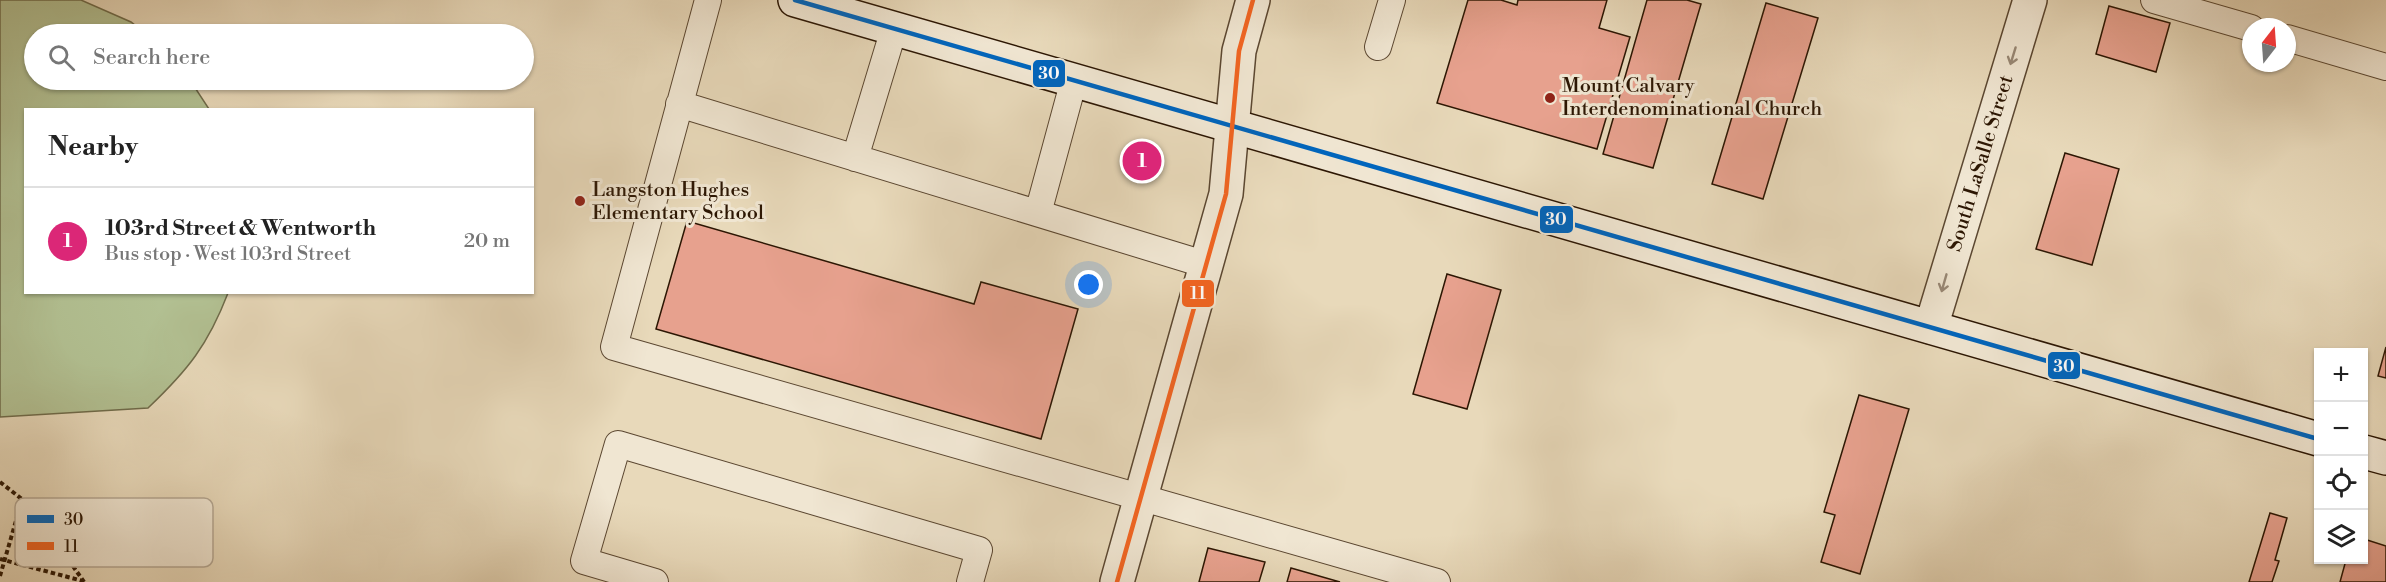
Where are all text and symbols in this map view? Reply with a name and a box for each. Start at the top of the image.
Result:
north arrow [2242,18,2296,72]
search box [24,24,534,90]
icon: search [45,41,78,74]
text: Search here [93,44,210,71]
one-way arrow [2007,46,2018,65]
line badge: 30 [1032,59,1066,88]
text: 30 [1038,64,1060,84]
street label: South LaSalle Street [1942,72,2019,255]
place label: Mount Calvary Interdenominational Church [1562,74,1822,122]
marker: Mount Calvary Interdenominational Church [1543,91,1557,105]
text: Nearby [48,131,138,163]
pin: 1 [1122,138,1162,184]
place label: Langston Hughes Elementary School [592,178,764,226]
marker: Langston Hughes Elementary School [573,194,587,208]
line badge: 30 [1539,205,1574,234]
text: 30 [1545,210,1567,230]
text: 103rd Street & Wentworth [105,215,376,242]
text: 1 [63,229,72,254]
text: 20 m [464,229,510,254]
text: Bus stop · West 103rd Street [105,242,351,267]
your location [1074,270,1103,299]
one-way arrow [1938,273,1949,292]
line badge: 11 [1181,279,1215,308]
text: 11 [1190,284,1206,304]
map controls [2314,348,2368,564]
button: + [2314,348,2368,402]
line badge: 30 [2047,351,2081,380]
text: 30 [2053,357,2075,377]
button: − [2314,402,2368,456]
button: locate [2314,456,2368,510]
legend [15,498,213,567]
text: 30 [64,510,83,530]
button: layers [2314,510,2368,564]
text: 11 [64,537,78,557]

